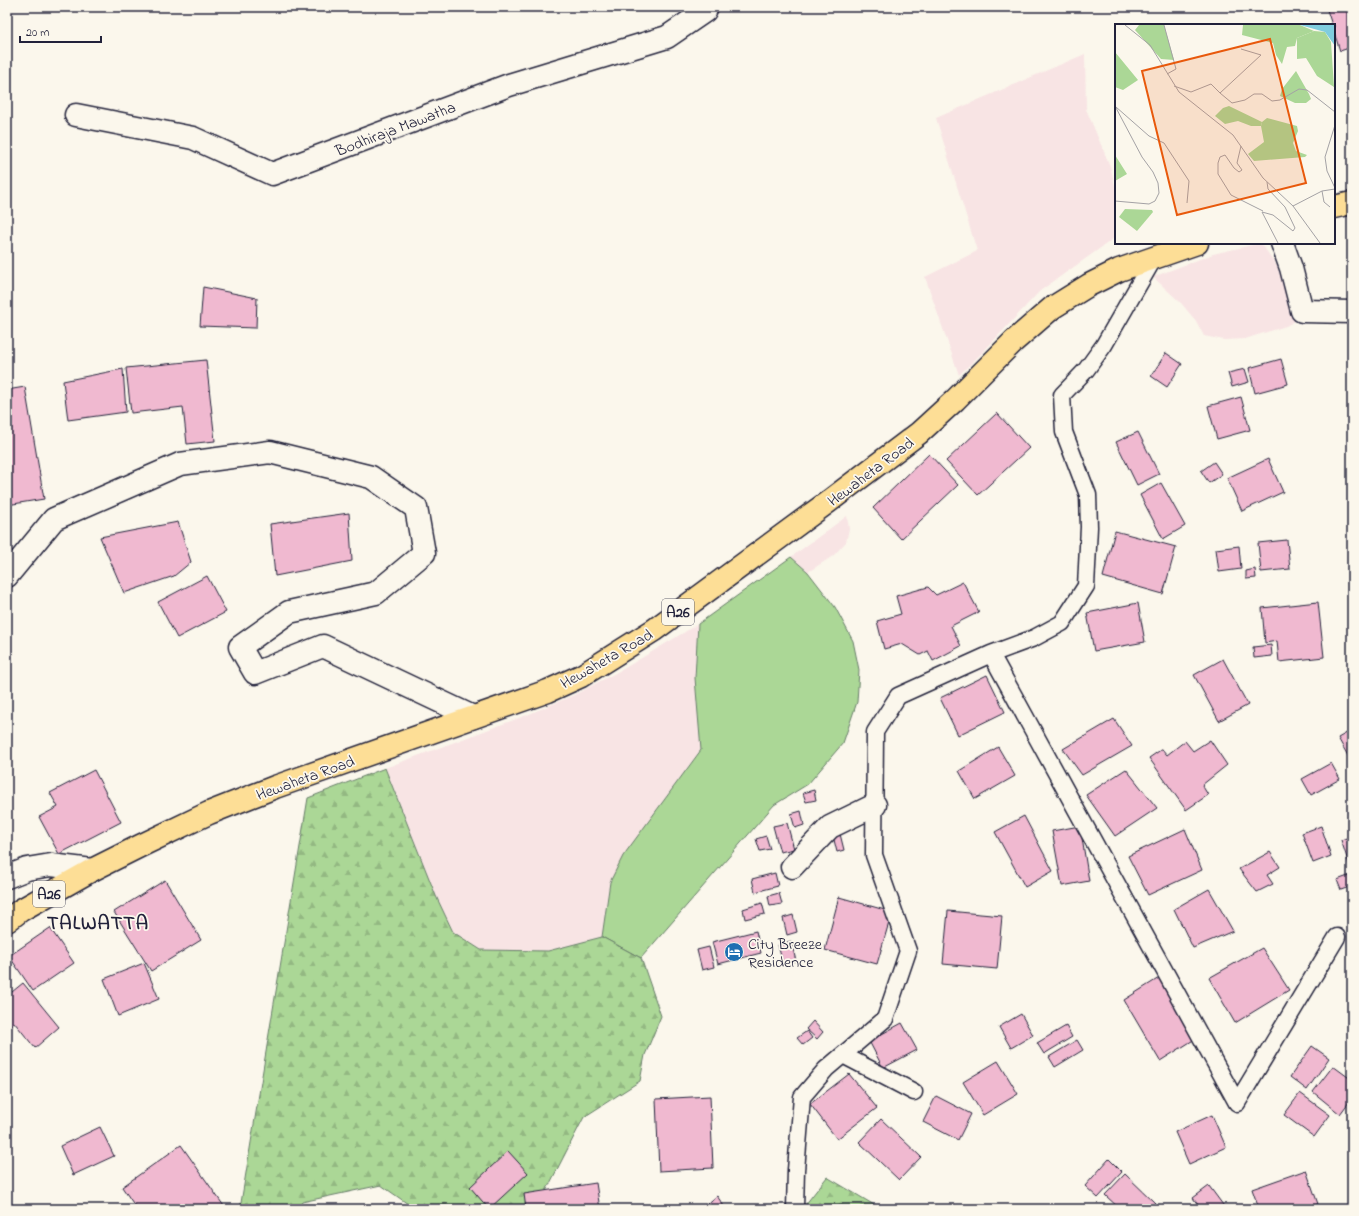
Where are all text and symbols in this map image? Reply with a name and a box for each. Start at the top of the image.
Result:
scale bar [20,18,101,44]
text: 20 m [26,24,49,42]
inset map [1115,24,1335,244]
street label: Bodhiraja Mawatha [331,96,459,164]
street label: Hewaheta Road [823,432,920,513]
road number: A26 [662,599,694,625]
street label: Hewaheta Road [556,624,658,696]
street label: Hewaheta Road [253,750,358,808]
road number: A26 [33,881,65,907]
district label: TALWATTA [47,910,149,939]
place label: City Breeze Residence [748,933,823,975]
hotel icon: City Breeze Residence [723,941,745,963]

